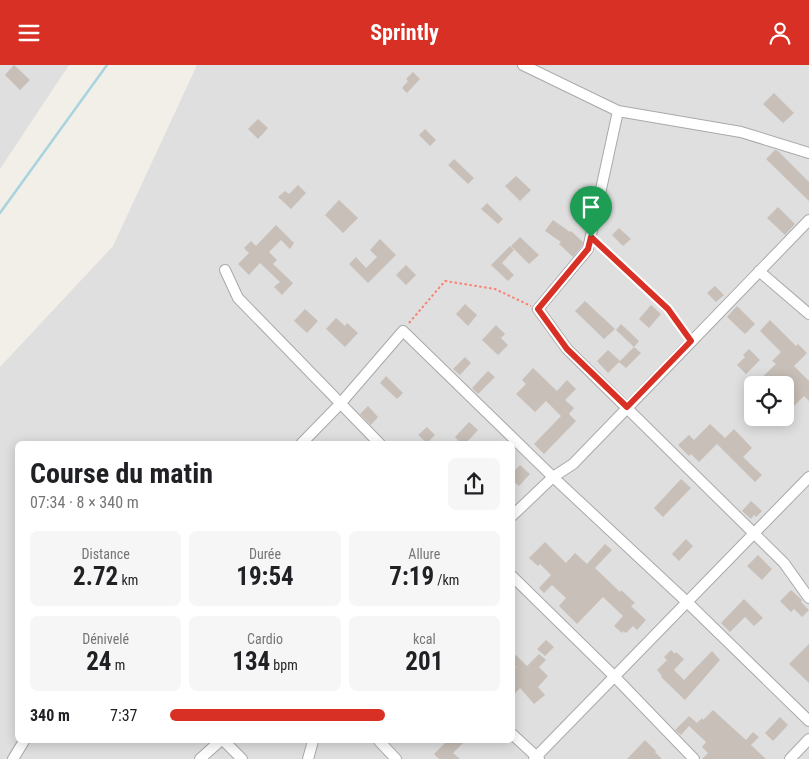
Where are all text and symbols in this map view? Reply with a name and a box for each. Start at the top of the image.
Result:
icon: menu [15,19,43,47]
icon: person [766,19,794,47]
text: Sprintly [370,20,439,45]
pin [570,186,612,237]
icon: arrive [577,193,605,221]
map controls [744,376,794,426]
button: locate [744,376,794,426]
text: Course du matin [30,457,213,490]
button: share [448,458,500,510]
text: 07:34 · 8 × 340 m [30,493,139,512]
text: Distance [82,546,130,562]
text: Durée [249,546,281,562]
text: Allure [408,546,440,562]
text: 2.72 [73,562,118,591]
text: 19:54 [236,562,294,591]
text: 7:19 [389,562,434,591]
text: km [118,572,138,588]
text: /km [434,572,459,588]
text: Dénivelé [82,631,129,647]
text: Cardio [247,631,283,647]
text: kcal [413,631,436,647]
text: 24 [86,647,111,676]
text: 134 [232,647,270,676]
text: 201 [405,647,443,676]
text: m [111,657,125,673]
text: bpm [270,657,298,673]
text: 340 m [30,706,70,725]
text: 7:37 [110,706,137,725]

